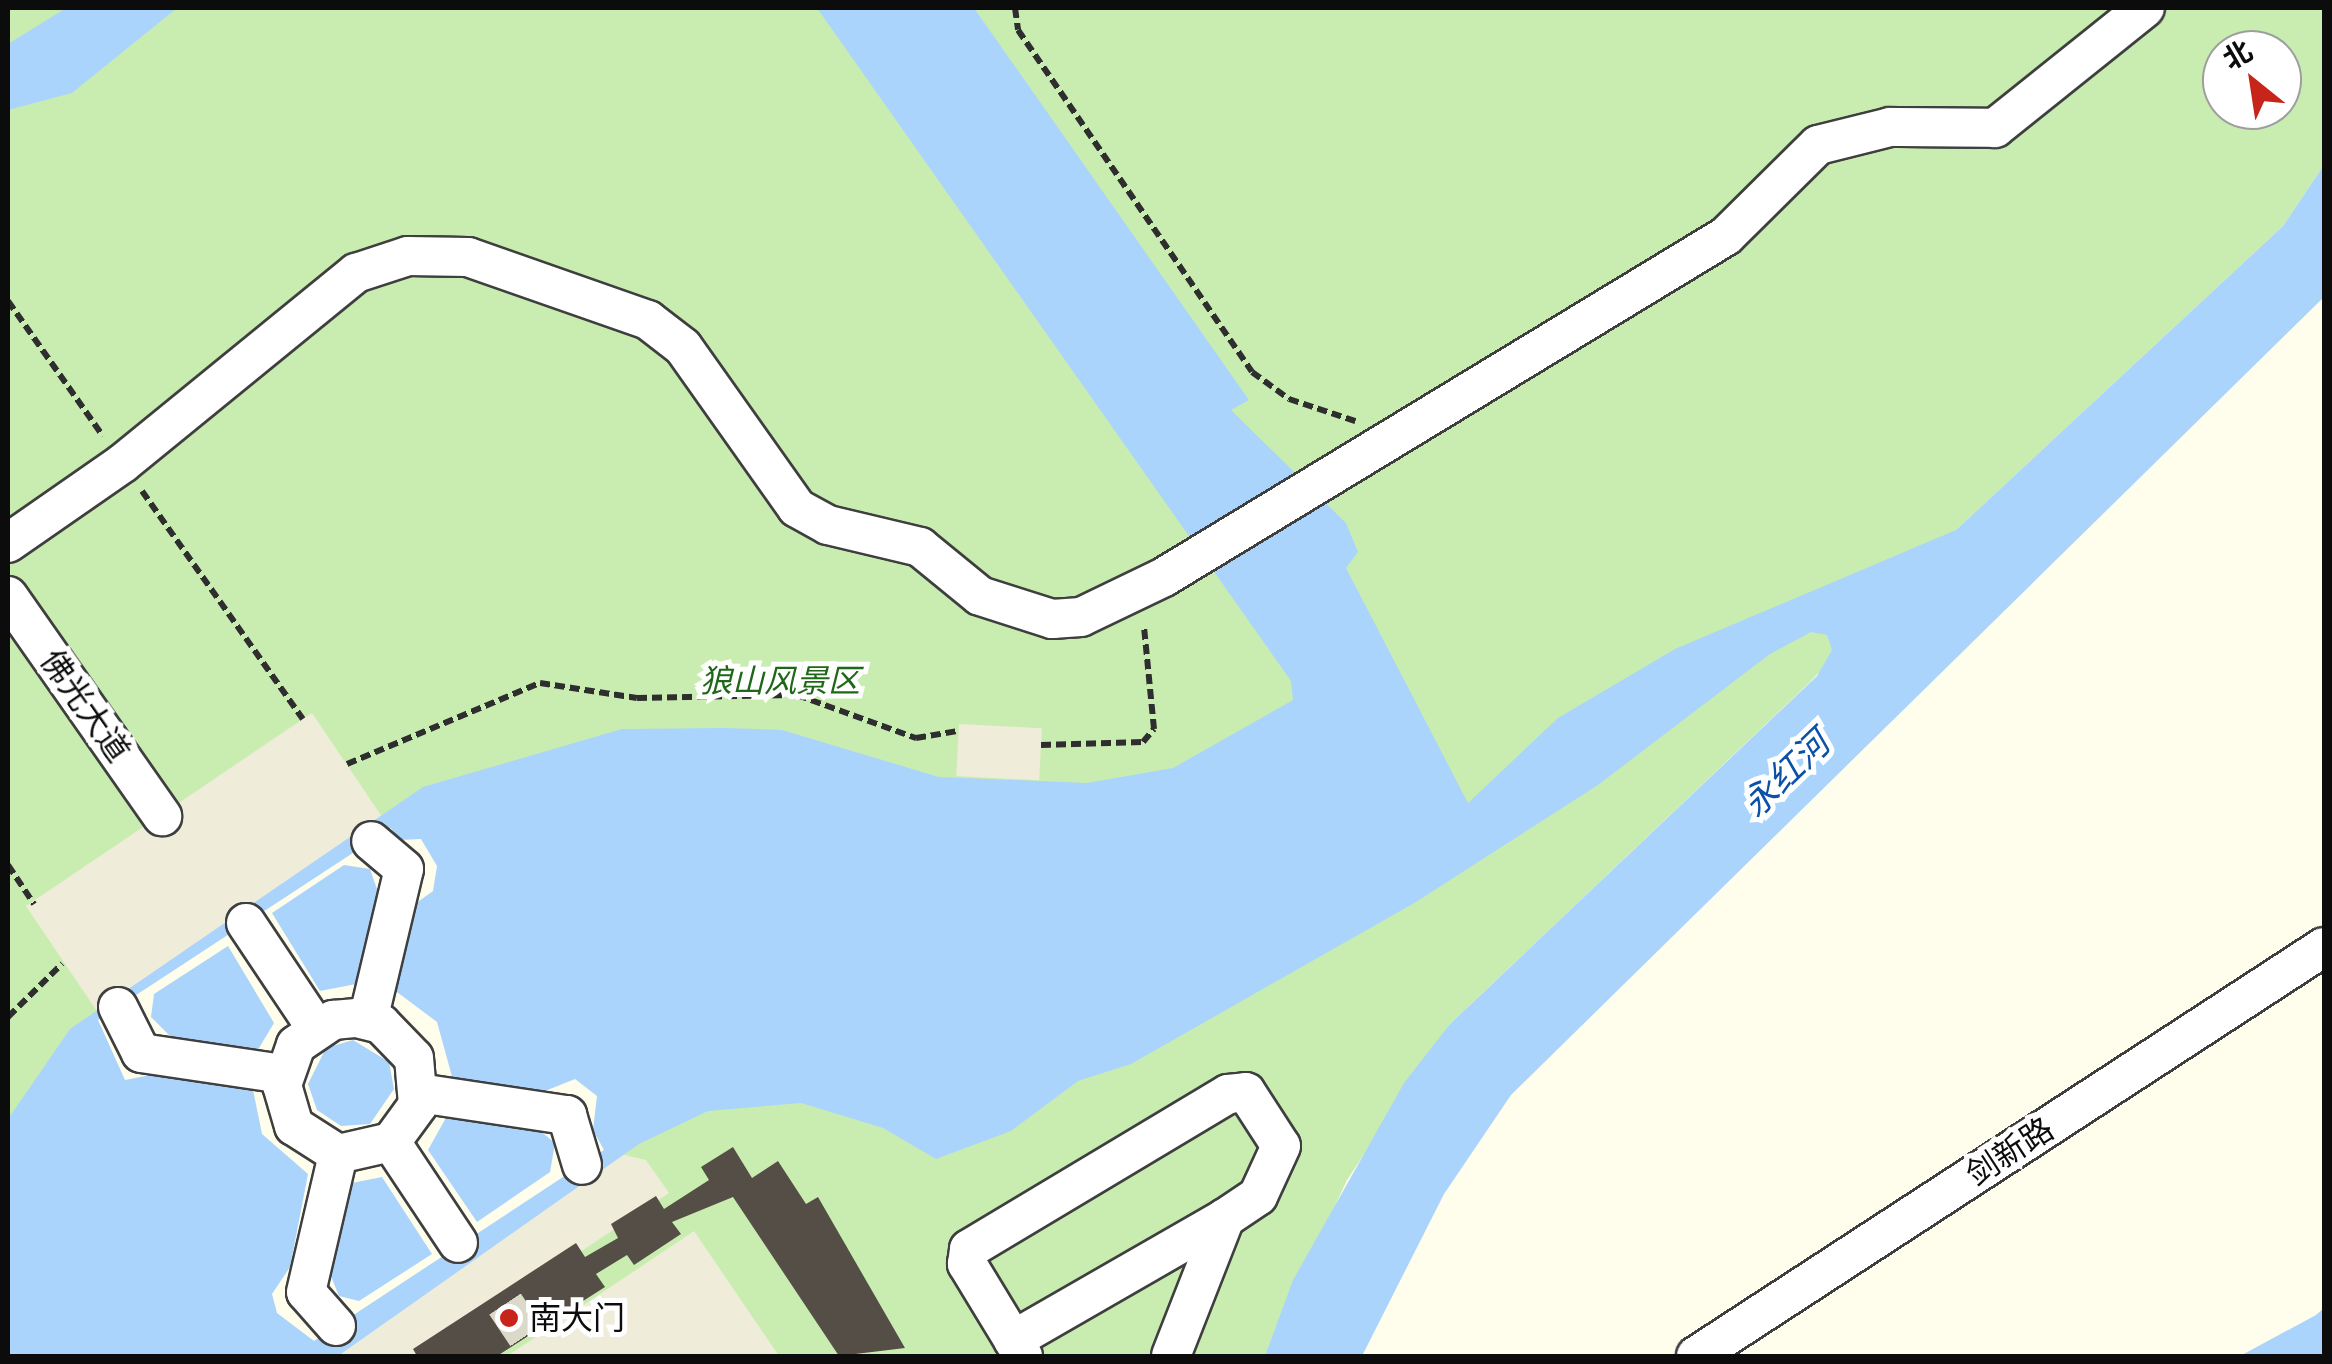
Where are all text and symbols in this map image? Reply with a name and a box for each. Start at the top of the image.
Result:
north arrow [2202,30,2302,130]
text: 北 [2217,34,2258,77]
street label: 佛光大道 [33,643,137,769]
park label: 狼山风景区 [700,662,860,700]
water label: 永红河 [1734,722,1838,826]
street label: 剑新路 [1959,1110,2061,1194]
place label: 南大门 [529,1299,625,1337]
marker: 南大门 [498,1307,520,1329]

